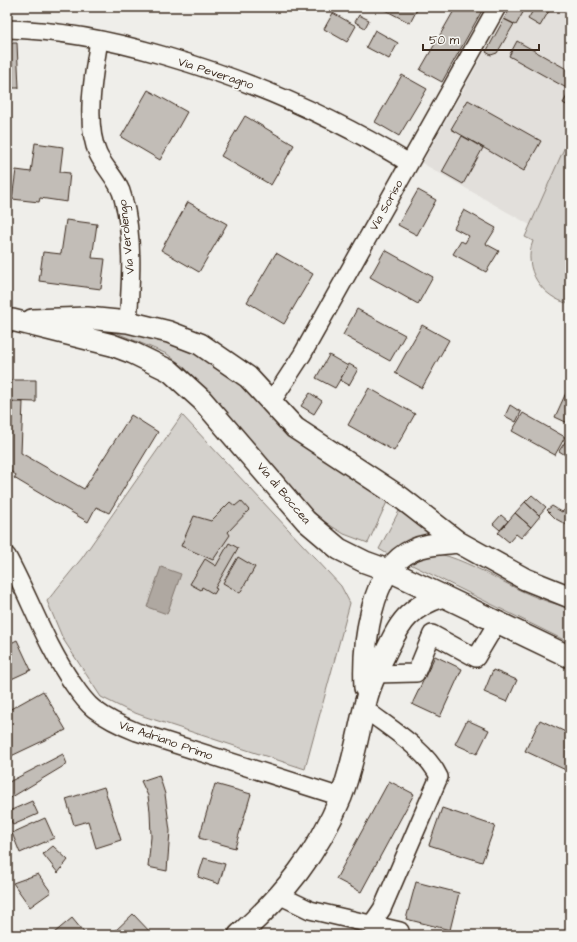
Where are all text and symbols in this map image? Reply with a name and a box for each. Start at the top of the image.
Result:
scale bar [423,26,539,52]
text: 50 m [429,32,460,49]
street label: Via Peveragno [175,53,256,95]
street label: Via Soriso [365,176,408,234]
street label: Via Verolengo [114,198,140,275]
street label: Via di Boccea [253,459,315,528]
street label: Via Adriano Primo [117,716,215,765]

